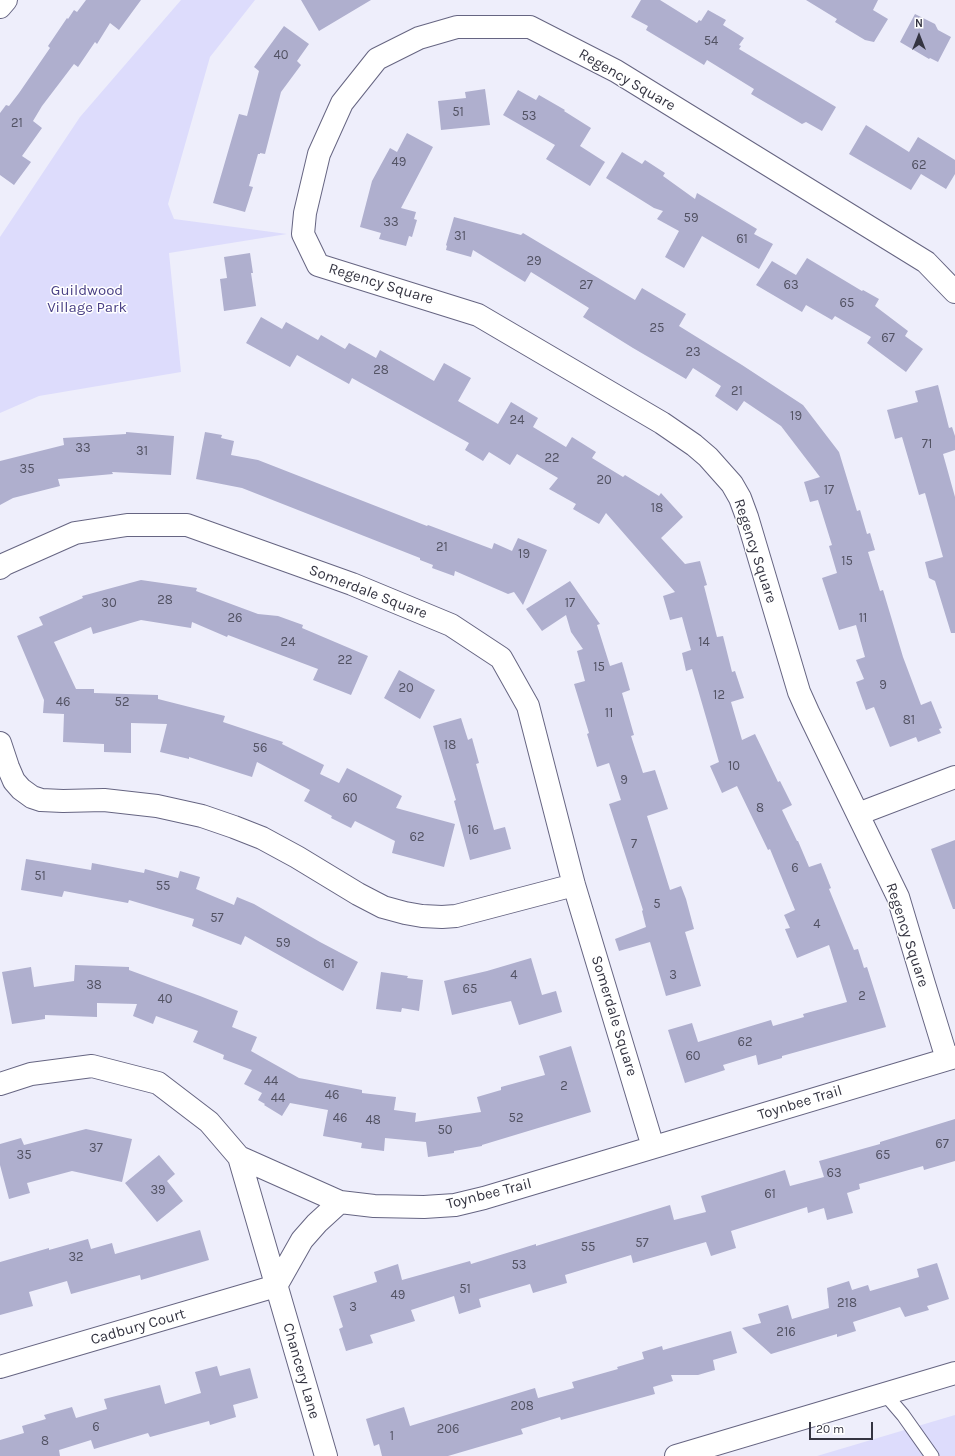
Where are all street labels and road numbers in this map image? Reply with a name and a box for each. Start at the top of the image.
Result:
street label: Regency Square [575,45,679,115]
street label: Regency Square [326,260,436,308]
street label: Regency Square [730,497,780,605]
street label: Somerdale Square [306,561,430,623]
street label: Regency Square [882,881,932,989]
street label: Somerdale Square [587,953,641,1079]
street label: Toynbee Trail [756,1082,844,1124]
street label: Toynbee Trail [445,1175,533,1213]
street label: Cadbury Court [89,1305,187,1349]
street label: Chancery Lane [279,1321,323,1421]

